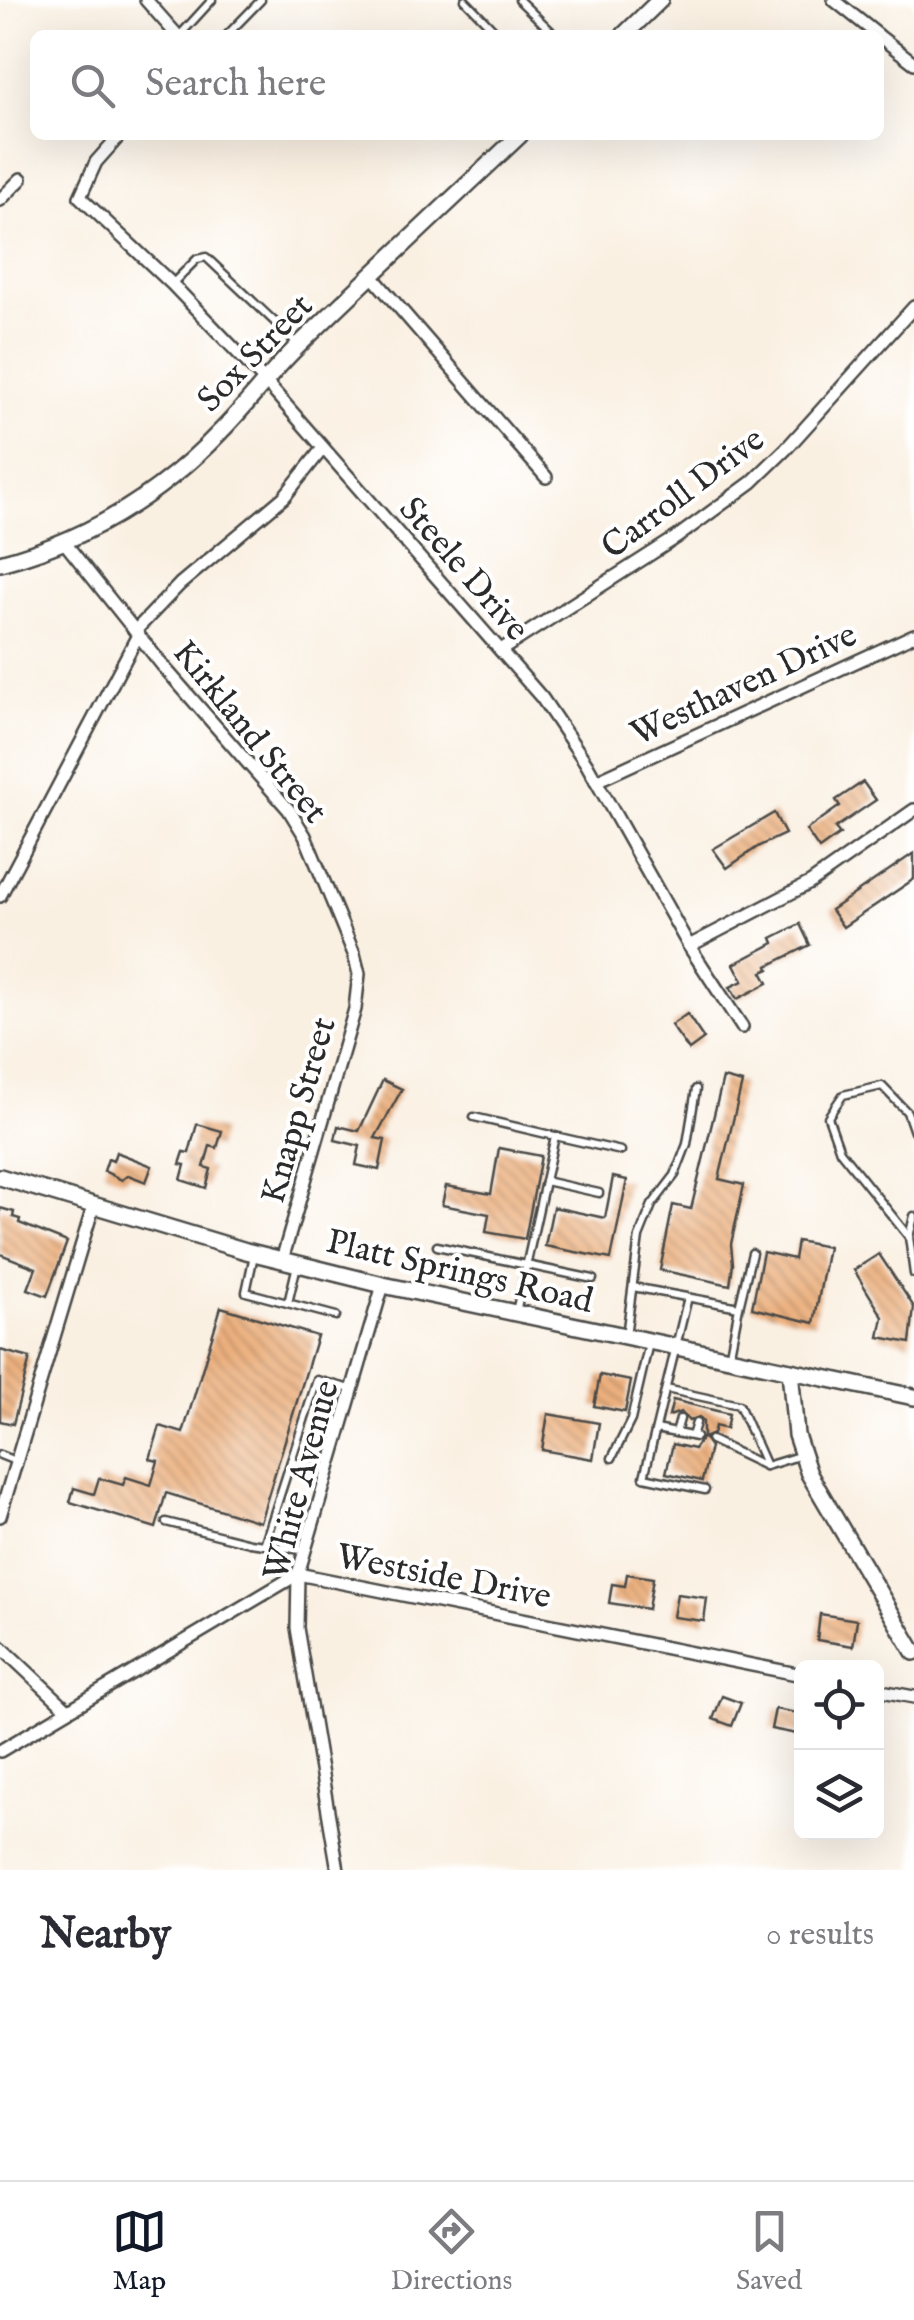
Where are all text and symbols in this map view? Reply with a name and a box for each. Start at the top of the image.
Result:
search box [30,30,884,140]
icon: search [65,58,120,113]
text: Search here [145,61,326,109]
street label: Sox Street [188,285,323,423]
street label: Carroll Drive [593,418,774,570]
street label: Steele Drive [388,488,538,651]
street label: Westhaven Drive [624,613,864,757]
street label: Kirkland Street [161,632,337,833]
street label: Knapp Street [251,1012,347,1209]
street label: Platt Springs Road [322,1220,597,1325]
street label: White Avenue [254,1376,351,1586]
street label: Westside Drive [333,1535,555,1620]
map controls [794,1660,884,1840]
button: locate [794,1660,884,1750]
button: layers [794,1750,884,1840]
text: Nearby [40,1909,171,1962]
text: 0 results [766,1915,874,1956]
tab: Map [112,2204,167,2299]
tab: Directions [390,2204,512,2299]
tab: Saved [736,2204,802,2299]

